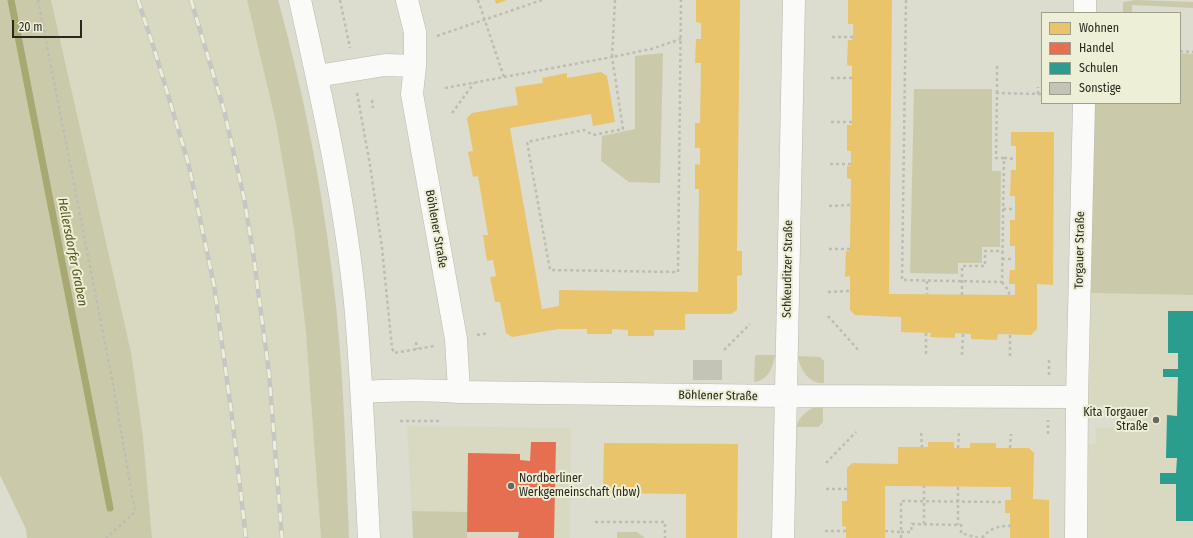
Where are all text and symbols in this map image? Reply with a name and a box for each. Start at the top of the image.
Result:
scale bar [14,12,84,38]
legend [1041,12,1181,104]
text: 20 m [19,20,43,34]
text: Wohnen [1079,21,1119,35]
text: Handel [1079,41,1114,55]
text: Schulen [1079,61,1118,75]
text: Sonstige [1079,81,1121,95]
street label: Böhlener Straße [422,189,450,269]
water label: Hellersdorfer Graben [54,196,90,308]
street label: Torgauer Straße [1072,211,1088,289]
street label: Schkeuditzer Straße [780,220,796,318]
street label: Böhlener Straße [678,388,758,404]
place label: Kita Torgauer Straße [1083,406,1148,434]
marker: Kita Torgauer Straße [1151,415,1161,425]
place label: Nordberliner Werkgemeinschaft (nbw) [519,472,640,500]
marker: Nordberliner Werkgemeinschaft (nbw) [506,481,516,491]

